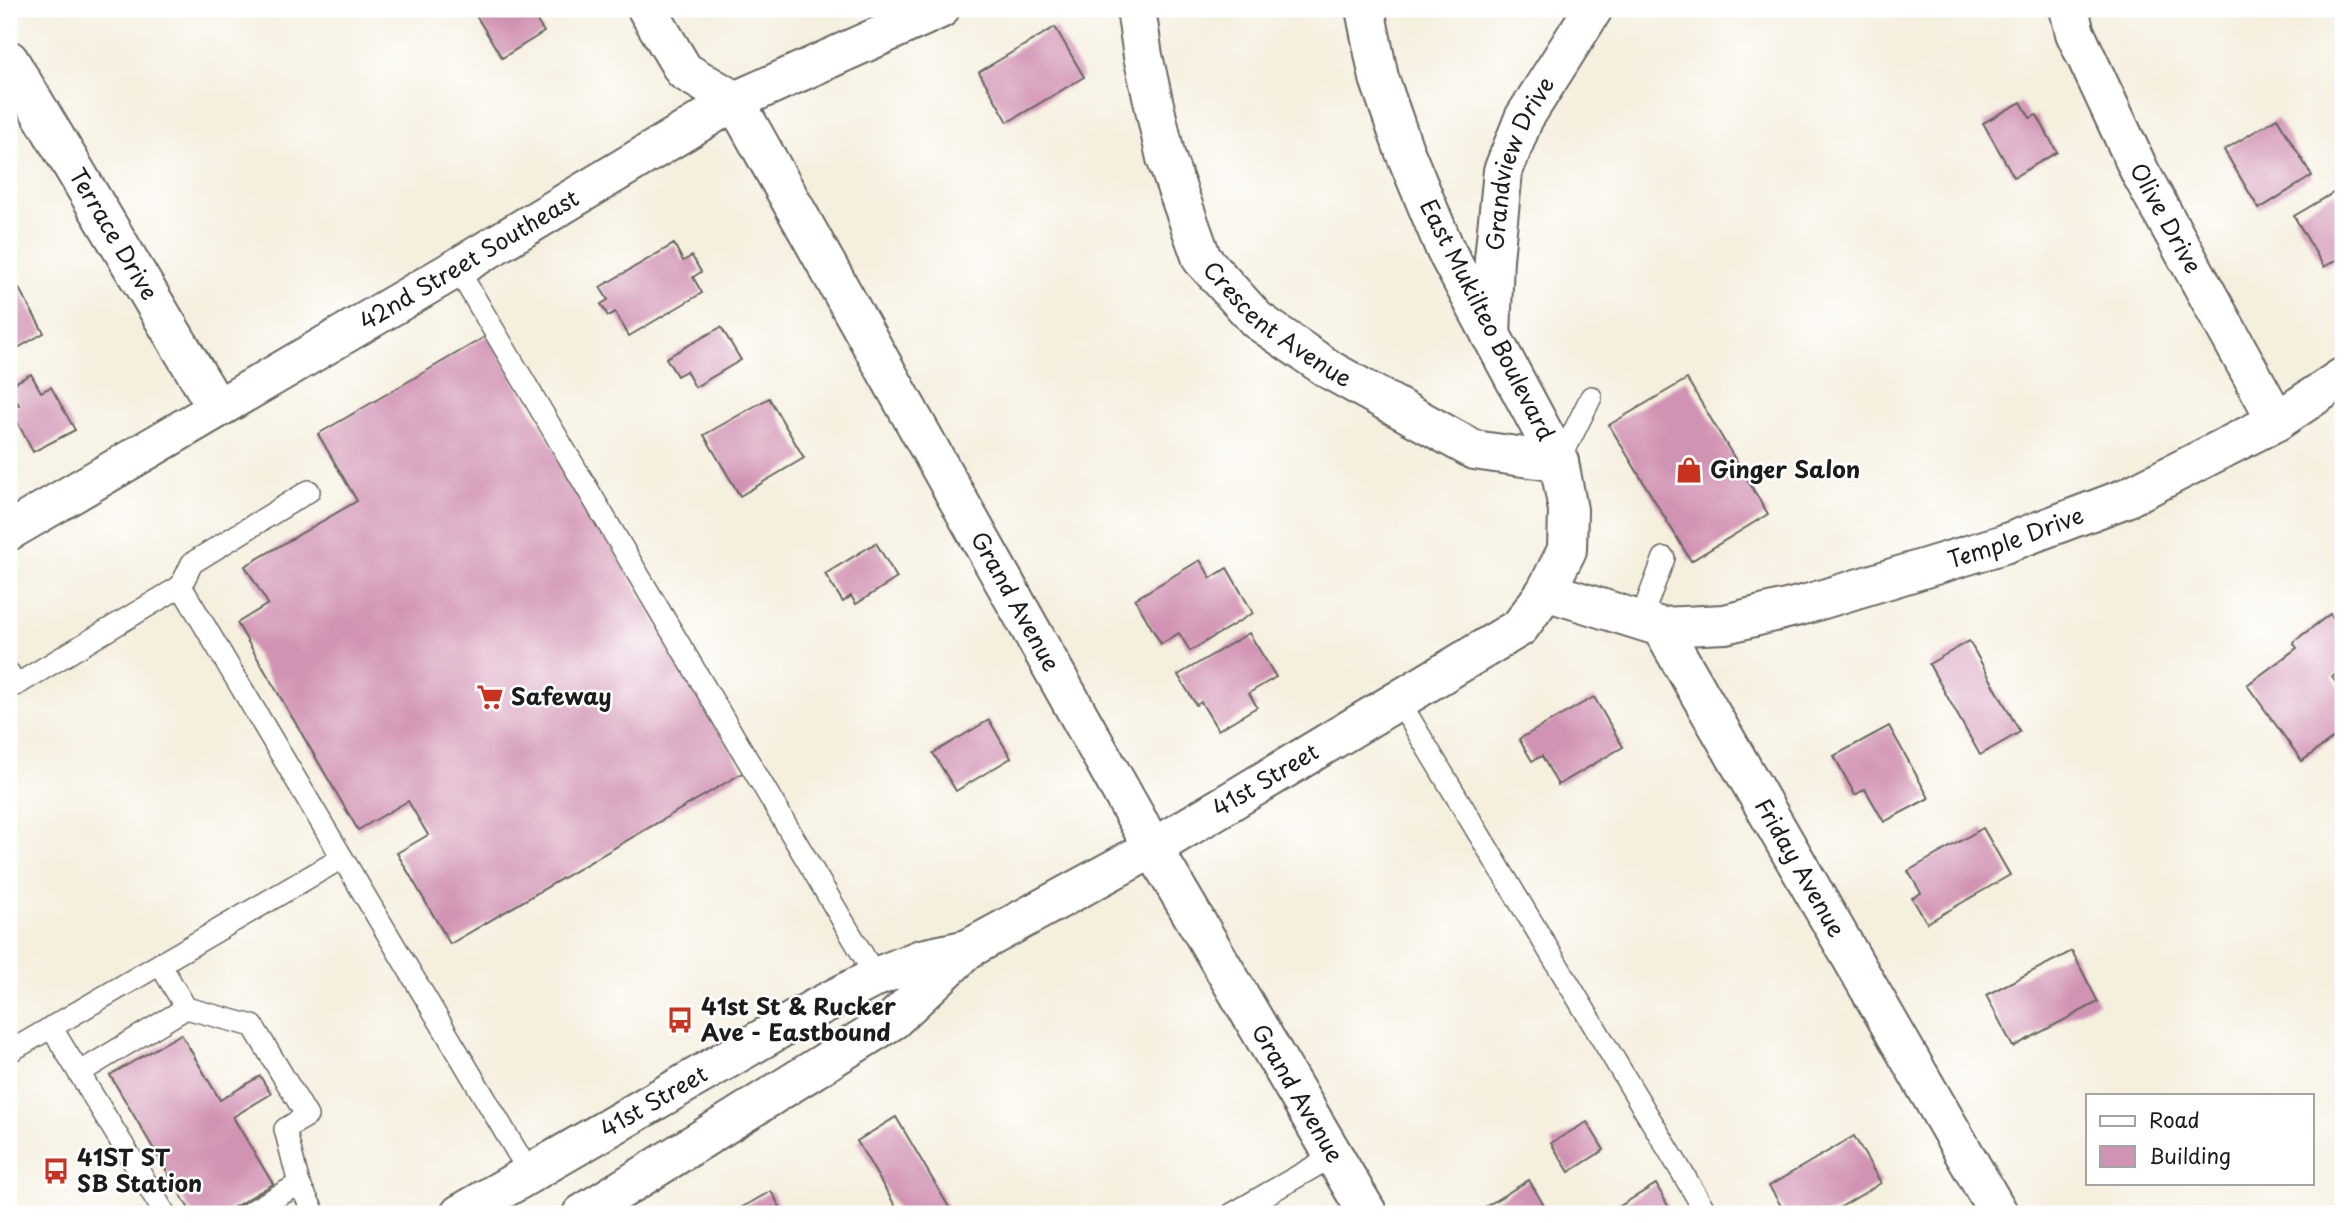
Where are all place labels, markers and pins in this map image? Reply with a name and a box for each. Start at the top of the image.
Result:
place label: Ginger Salon [1710,451,1860,486]
shop icon: Ginger Salon [1674,455,1704,485]
place label: Safeway [511,678,612,713]
supermarket icon: Safeway [475,682,505,712]
place label: 41st St & Rucker Ave - Eastbound [701,988,896,1049]
bus stop icon: 41st St & Rucker Ave - Eastbound [665,1005,695,1035]
place label: 41ST ST SB Station [77,1139,202,1200]
bus stop icon: 41ST ST SB Station [41,1156,71,1186]

